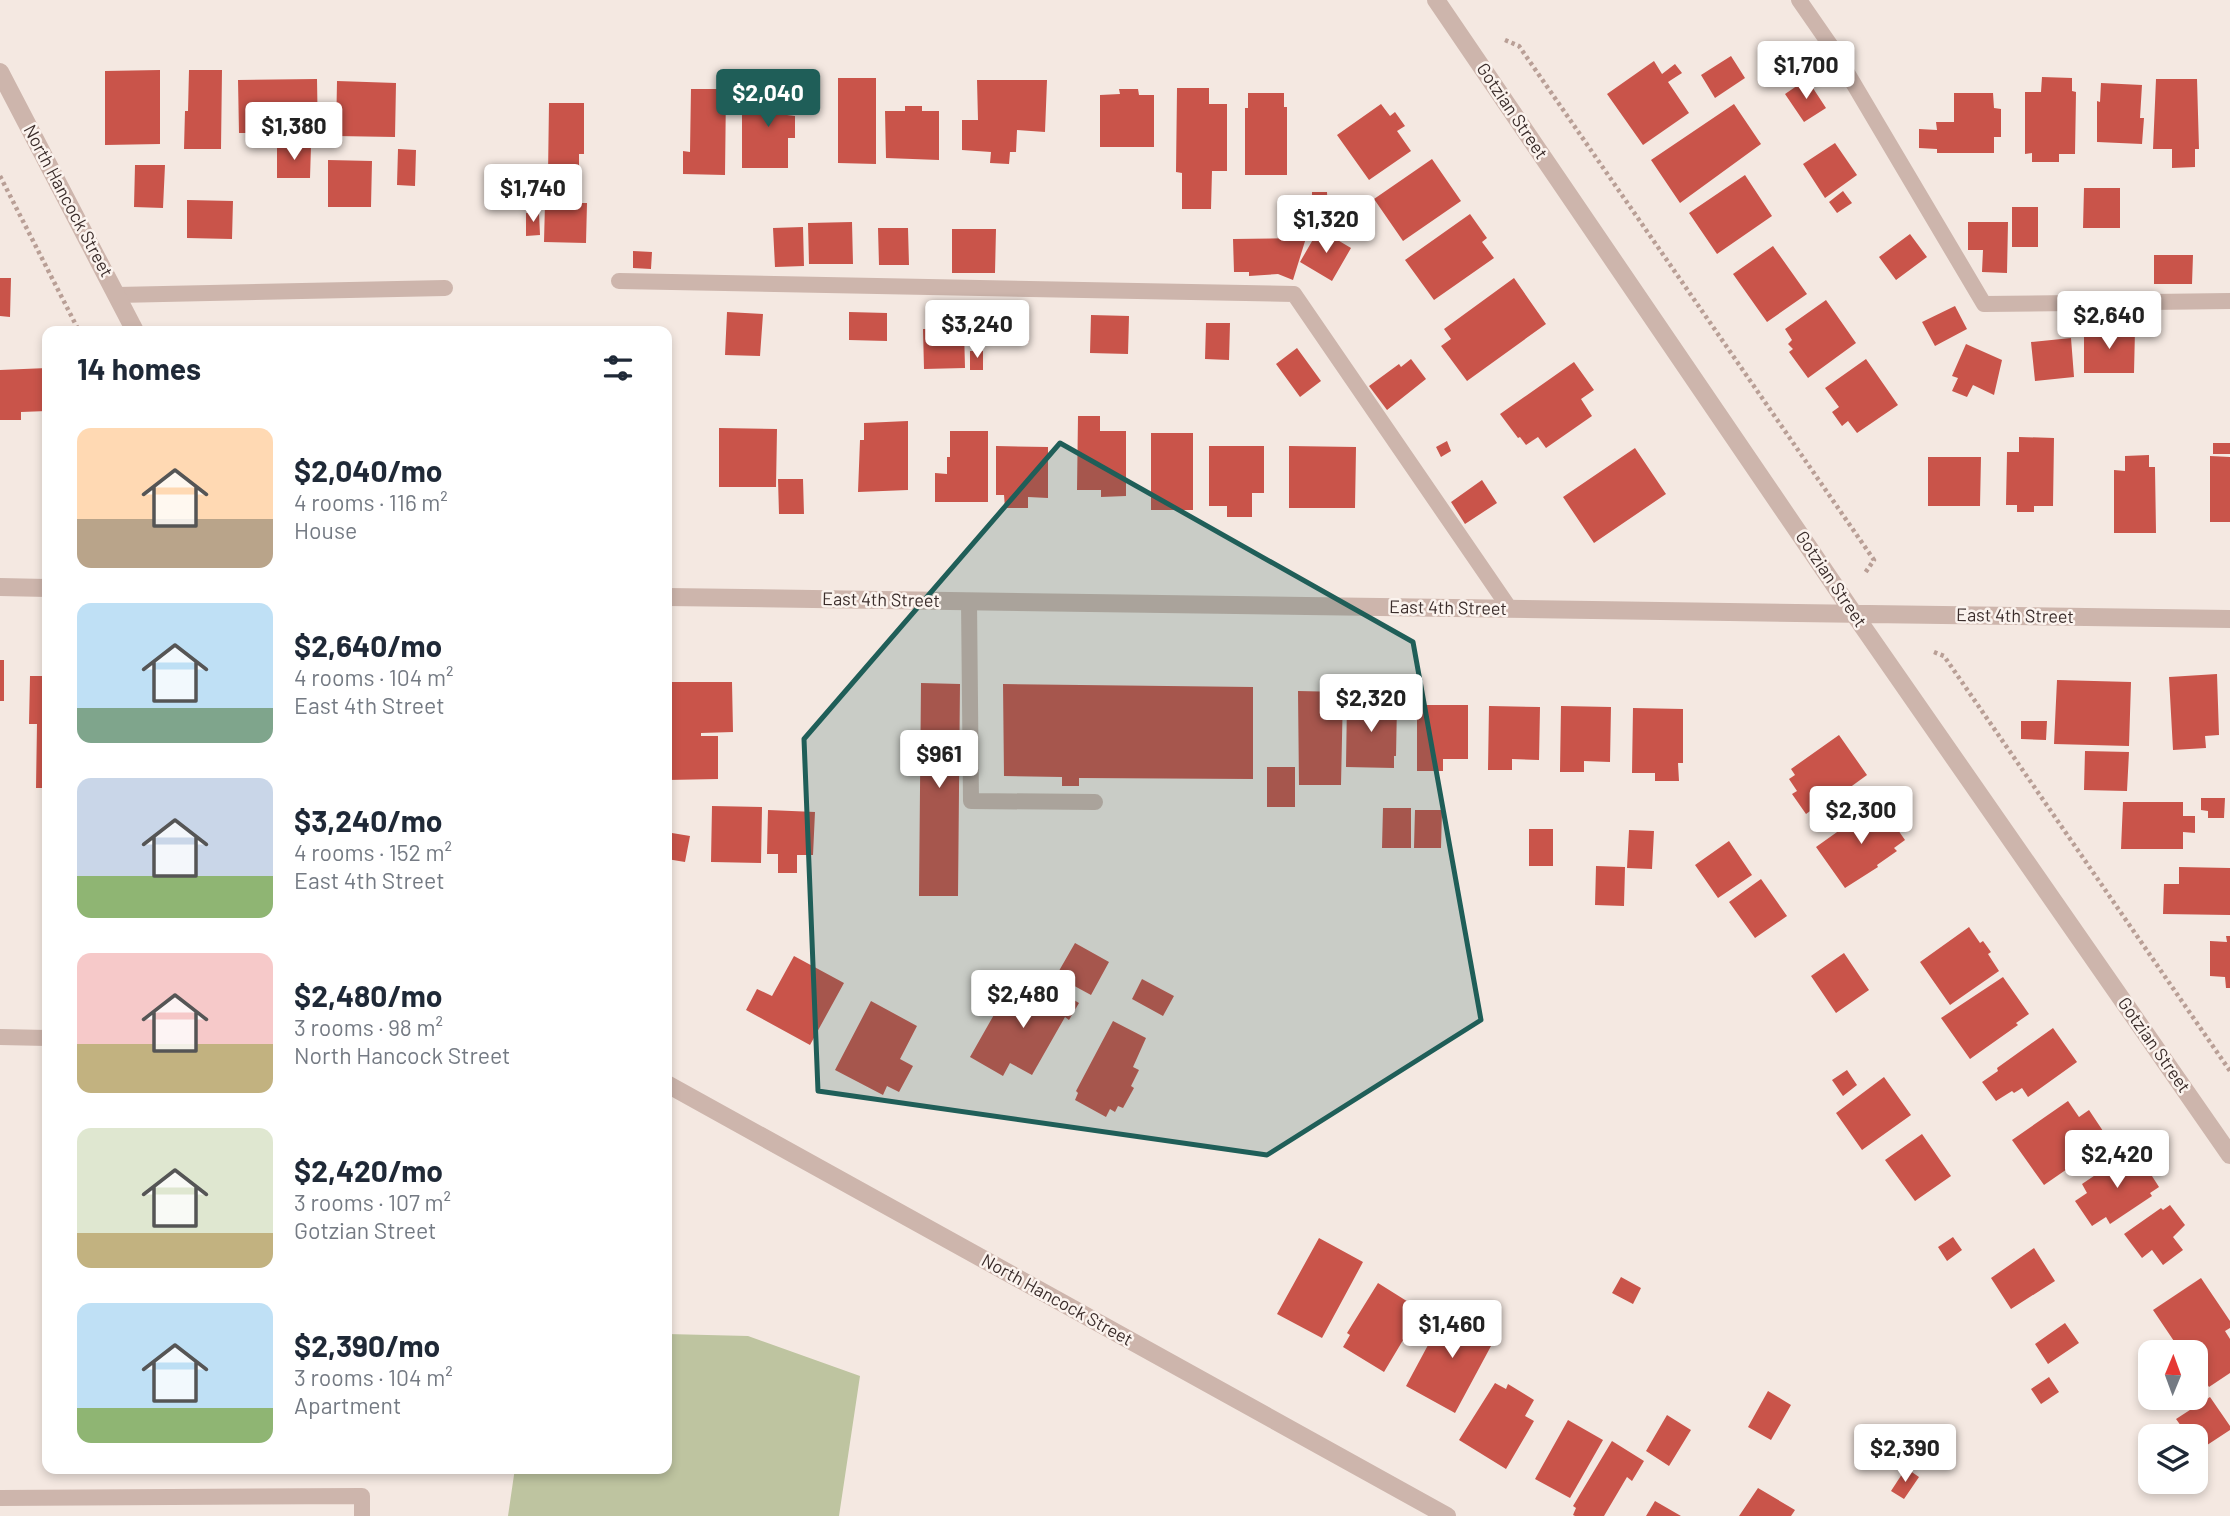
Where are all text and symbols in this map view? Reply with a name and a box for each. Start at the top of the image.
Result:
pin: $1,700 [1749,42,1863,101]
text: $1,700 [1773,50,1839,78]
street label: Gotzian Street [1473,58,1553,163]
pin: $2,040 [711,69,825,129]
text: $2,040 [732,78,804,106]
pin: $1,380 [237,102,351,162]
text: $1,380 [261,111,327,139]
street label: North Hancock Street [19,121,118,280]
pin: $1,740 [476,164,590,224]
text: $1,740 [500,173,566,201]
pin: $1,320 [1269,196,1383,255]
text: $1,320 [1293,204,1359,232]
pin: $2,640 [2052,292,2166,351]
pin: $3,240 [920,300,1034,360]
text: $2,640 [2073,300,2145,328]
text: $3,240 [941,309,1013,337]
icon: filters [599,349,637,387]
text: 14 homes [77,350,201,386]
text: $2,040/mo [294,452,442,488]
icon: home [133,456,217,540]
text: 4 rooms · 116 m² [294,488,448,516]
text: House [294,516,357,544]
street label: Gotzian Street [1792,526,1872,631]
street label: East 4th Street [822,587,940,611]
street label: East 4th Street [1389,595,1507,619]
street label: East 4th Street [1956,603,2074,627]
text: $2,640/mo [294,627,442,663]
icon: home [133,631,217,715]
text: 4 rooms · 104 m² [294,663,454,691]
pin: $2,320 [1314,674,1428,734]
text: $2,320 [1336,683,1406,711]
text: East 4th Street [294,691,445,719]
pin: $961 [898,730,980,790]
text: $961 [916,739,962,767]
pin: $2,300 [1804,786,1918,846]
text: $2,300 [1826,795,1896,823]
text: $3,240/mo [294,802,442,838]
icon: home [133,806,217,890]
text: 4 rooms · 152 m² [294,838,452,866]
text: East 4th Street [294,866,445,894]
pin: $2,480 [966,970,1080,1030]
text: $2,480/mo [294,977,442,1013]
text: $2,480 [987,979,1059,1007]
icon: home [133,981,217,1065]
street label: Gotzian Street [2114,992,2196,1096]
text: 3 rooms · 98 m² [294,1013,443,1041]
text: North Hancock Street [294,1041,510,1069]
pin: $2,420 [2060,1130,2174,1190]
text: $2,420 [2081,1139,2153,1167]
text: $2,420/mo [294,1152,443,1188]
icon: home [133,1156,217,1240]
text: 3 rooms · 107 m² [294,1188,451,1216]
text: Gotzian Street [294,1216,437,1244]
street label: North Hancock Street [978,1248,1137,1350]
pin: $1,460 [1395,1300,1509,1360]
text: $1,460 [1419,1309,1485,1337]
text: $2,390/mo [294,1327,440,1363]
icon: home [133,1331,217,1415]
north arrow [2138,1340,2208,1410]
map controls [2138,1340,2208,1494]
text: 3 rooms · 104 m² [294,1363,453,1391]
text: Apartment [294,1391,401,1419]
pin: $2,390 [1848,1424,1962,1484]
button: layers [2138,1424,2208,1494]
text: $2,390 [1870,1433,1940,1461]

